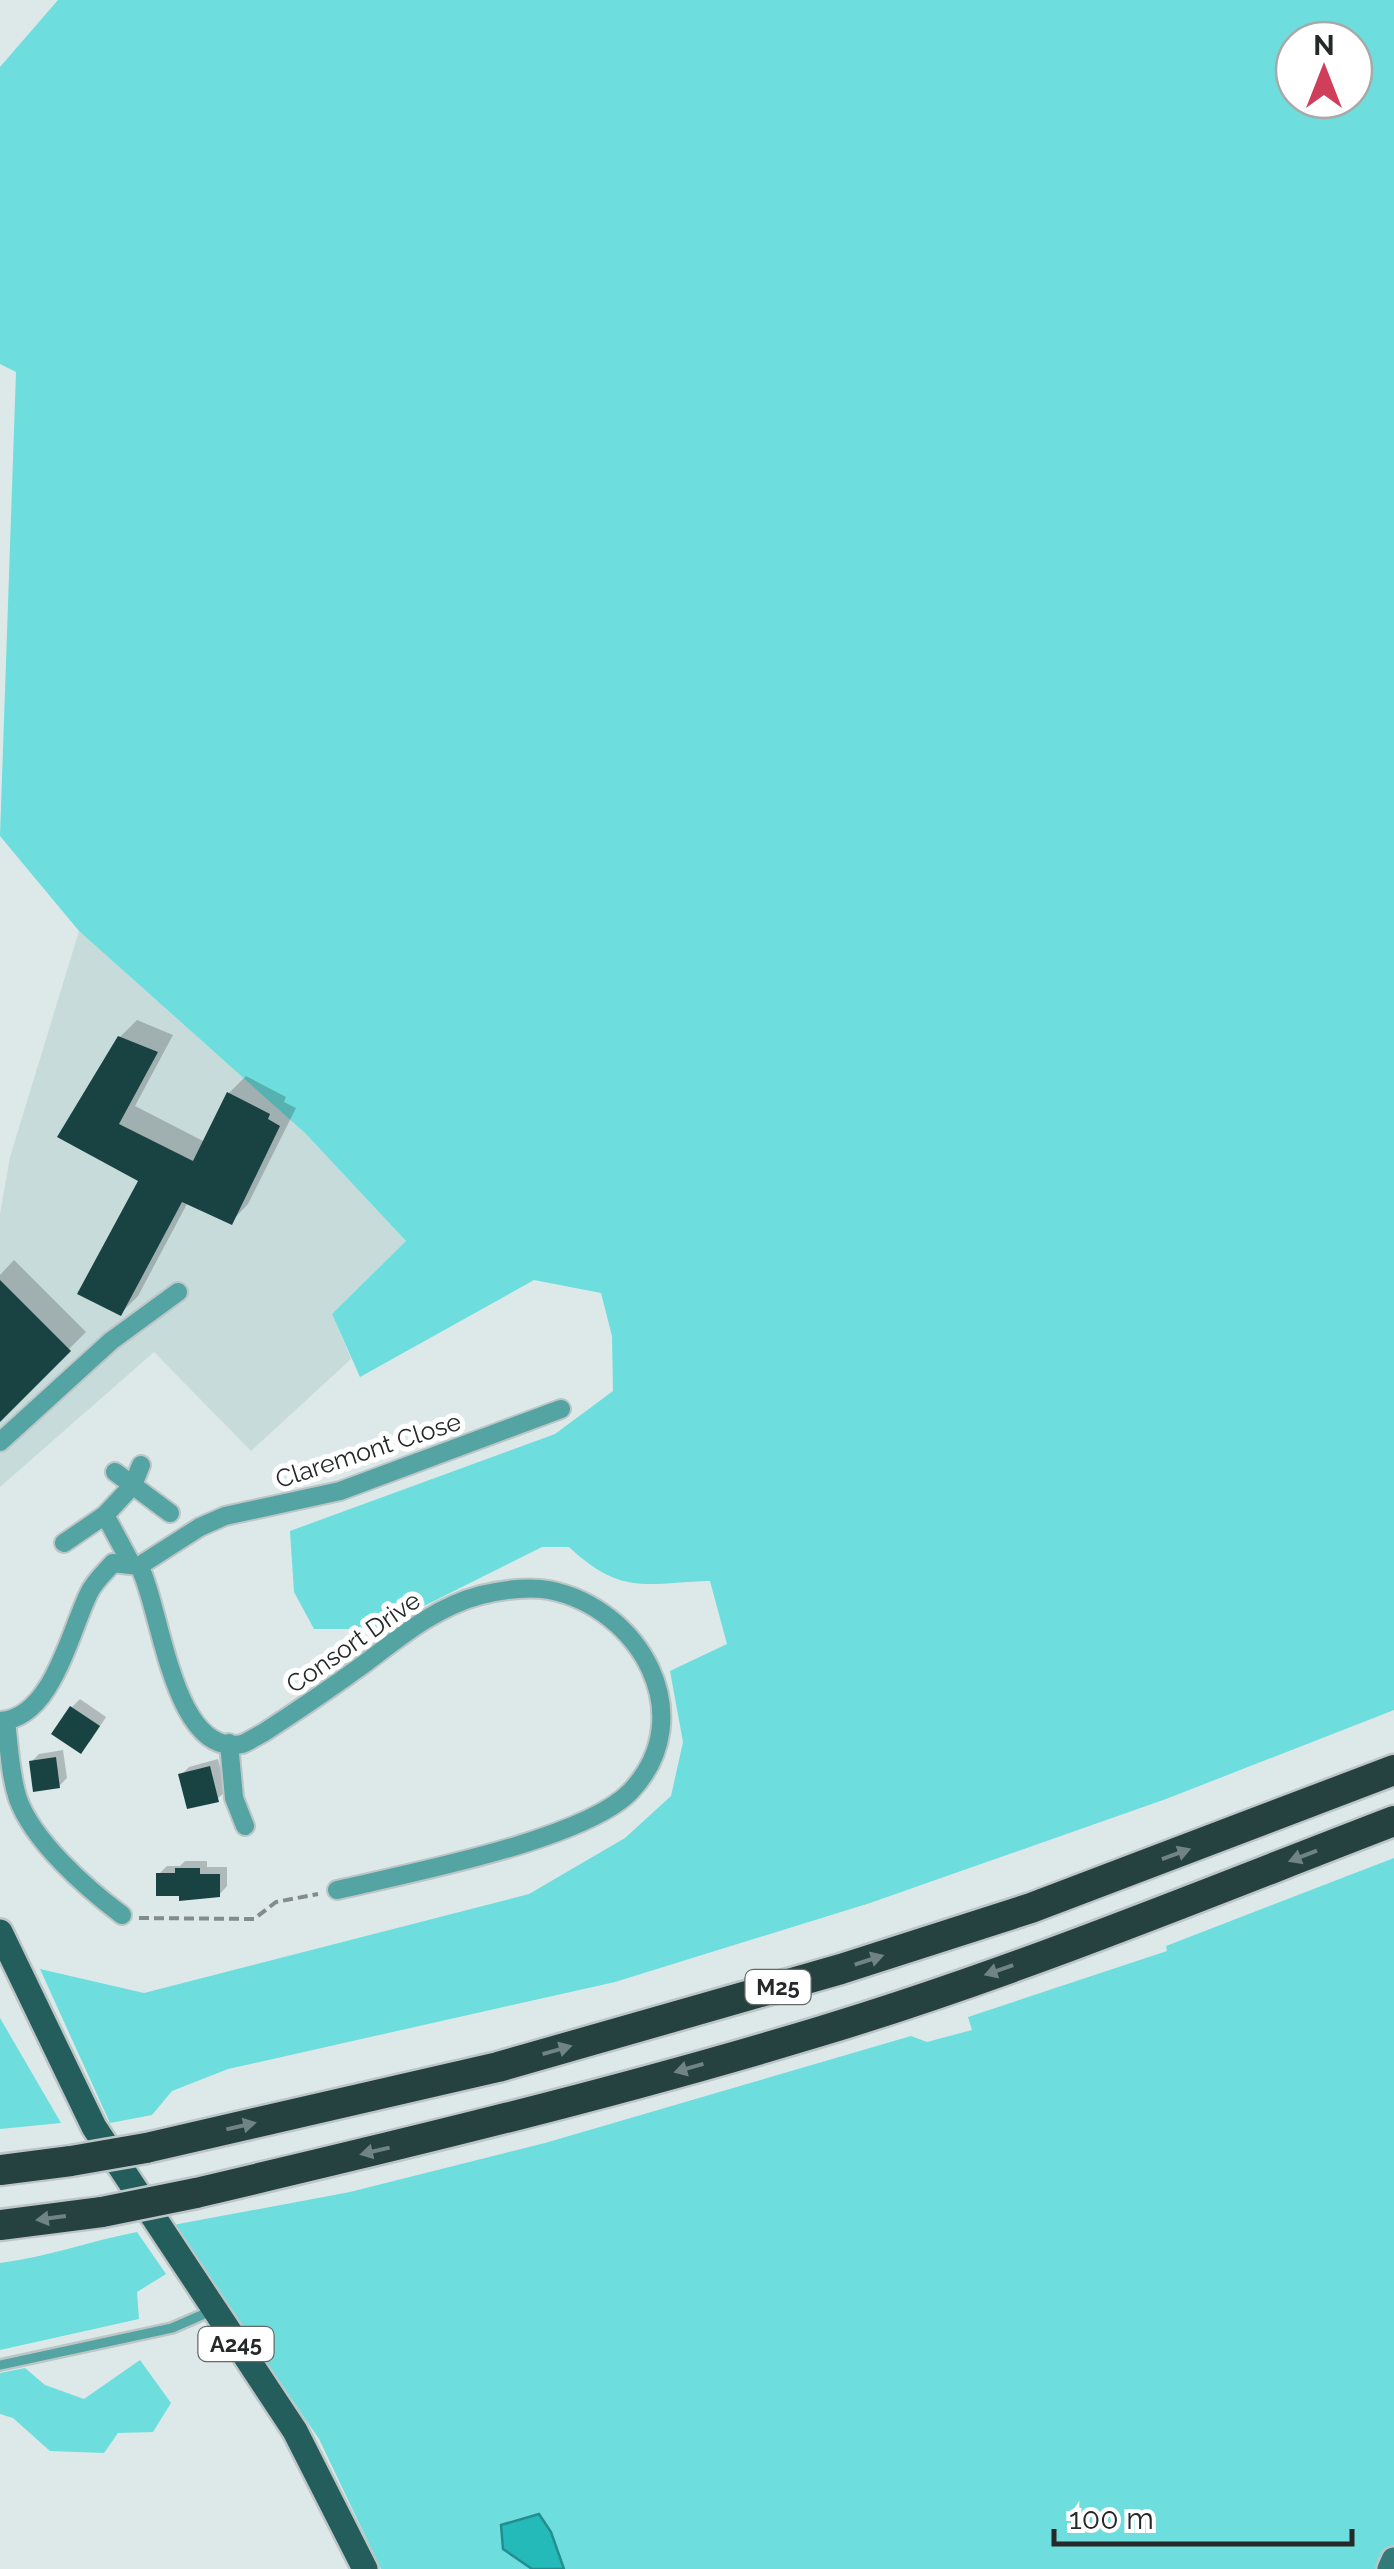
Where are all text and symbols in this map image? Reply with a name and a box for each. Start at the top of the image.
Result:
north arrow [1274,20,1374,120]
text: N [1313,29,1335,62]
street label: Claremont Close [271,1406,465,1494]
street label: Consort Drive [280,1585,426,1699]
one-way arrow [1161,1846,1191,1861]
one-way arrow [1288,1849,1318,1864]
one-way arrow [854,1952,884,1967]
one-way arrow [983,1964,1013,1979]
road number: M25 [746,1970,810,2004]
one-way arrow [542,2042,573,2058]
one-way arrow [673,2061,704,2077]
one-way arrow [226,2118,257,2133]
one-way arrow [359,2144,390,2159]
one-way arrow [35,2211,66,2227]
road number: A245 [198,2327,274,2361]
scale bar [1054,2484,1352,2546]
text: 100 m [1069,2501,1154,2536]

